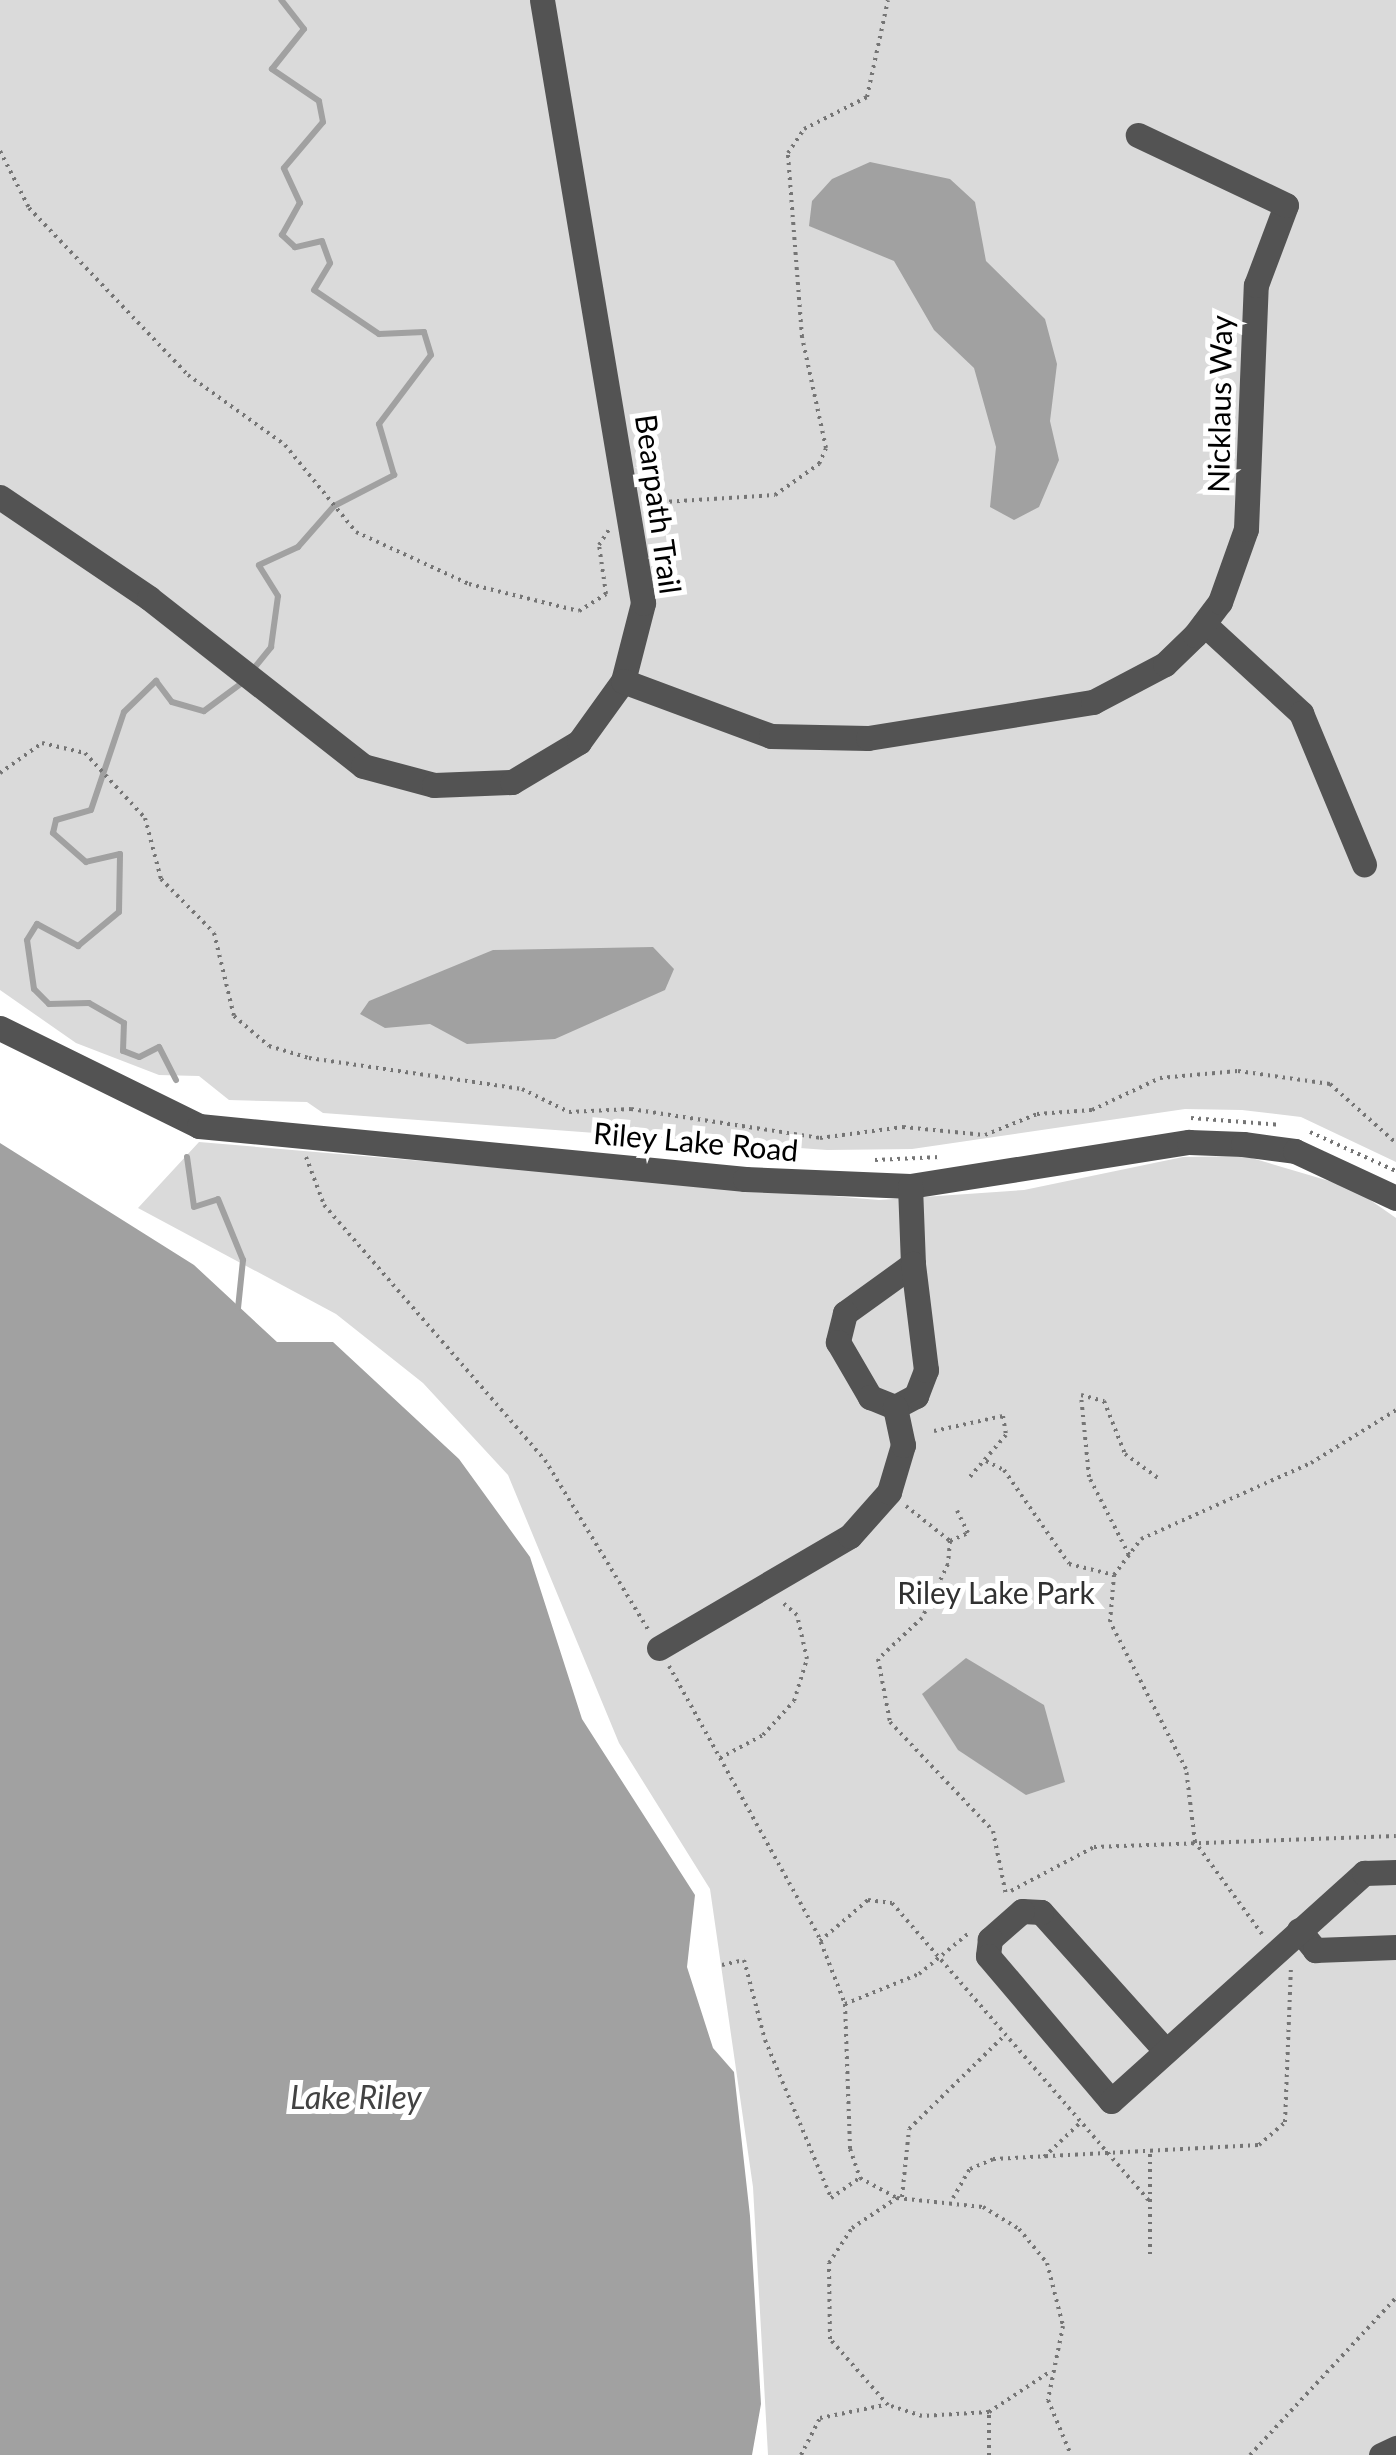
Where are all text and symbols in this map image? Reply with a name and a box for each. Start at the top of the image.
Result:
street label: Nicklaus Way [1199,315,1239,493]
street label: Bearpath Trail [629,411,689,597]
street label: Riley Lake Road [592,1114,800,1168]
park label: Riley Lake Park [897,1574,1095,1610]
water label: Lake Riley [290,2078,422,2116]

